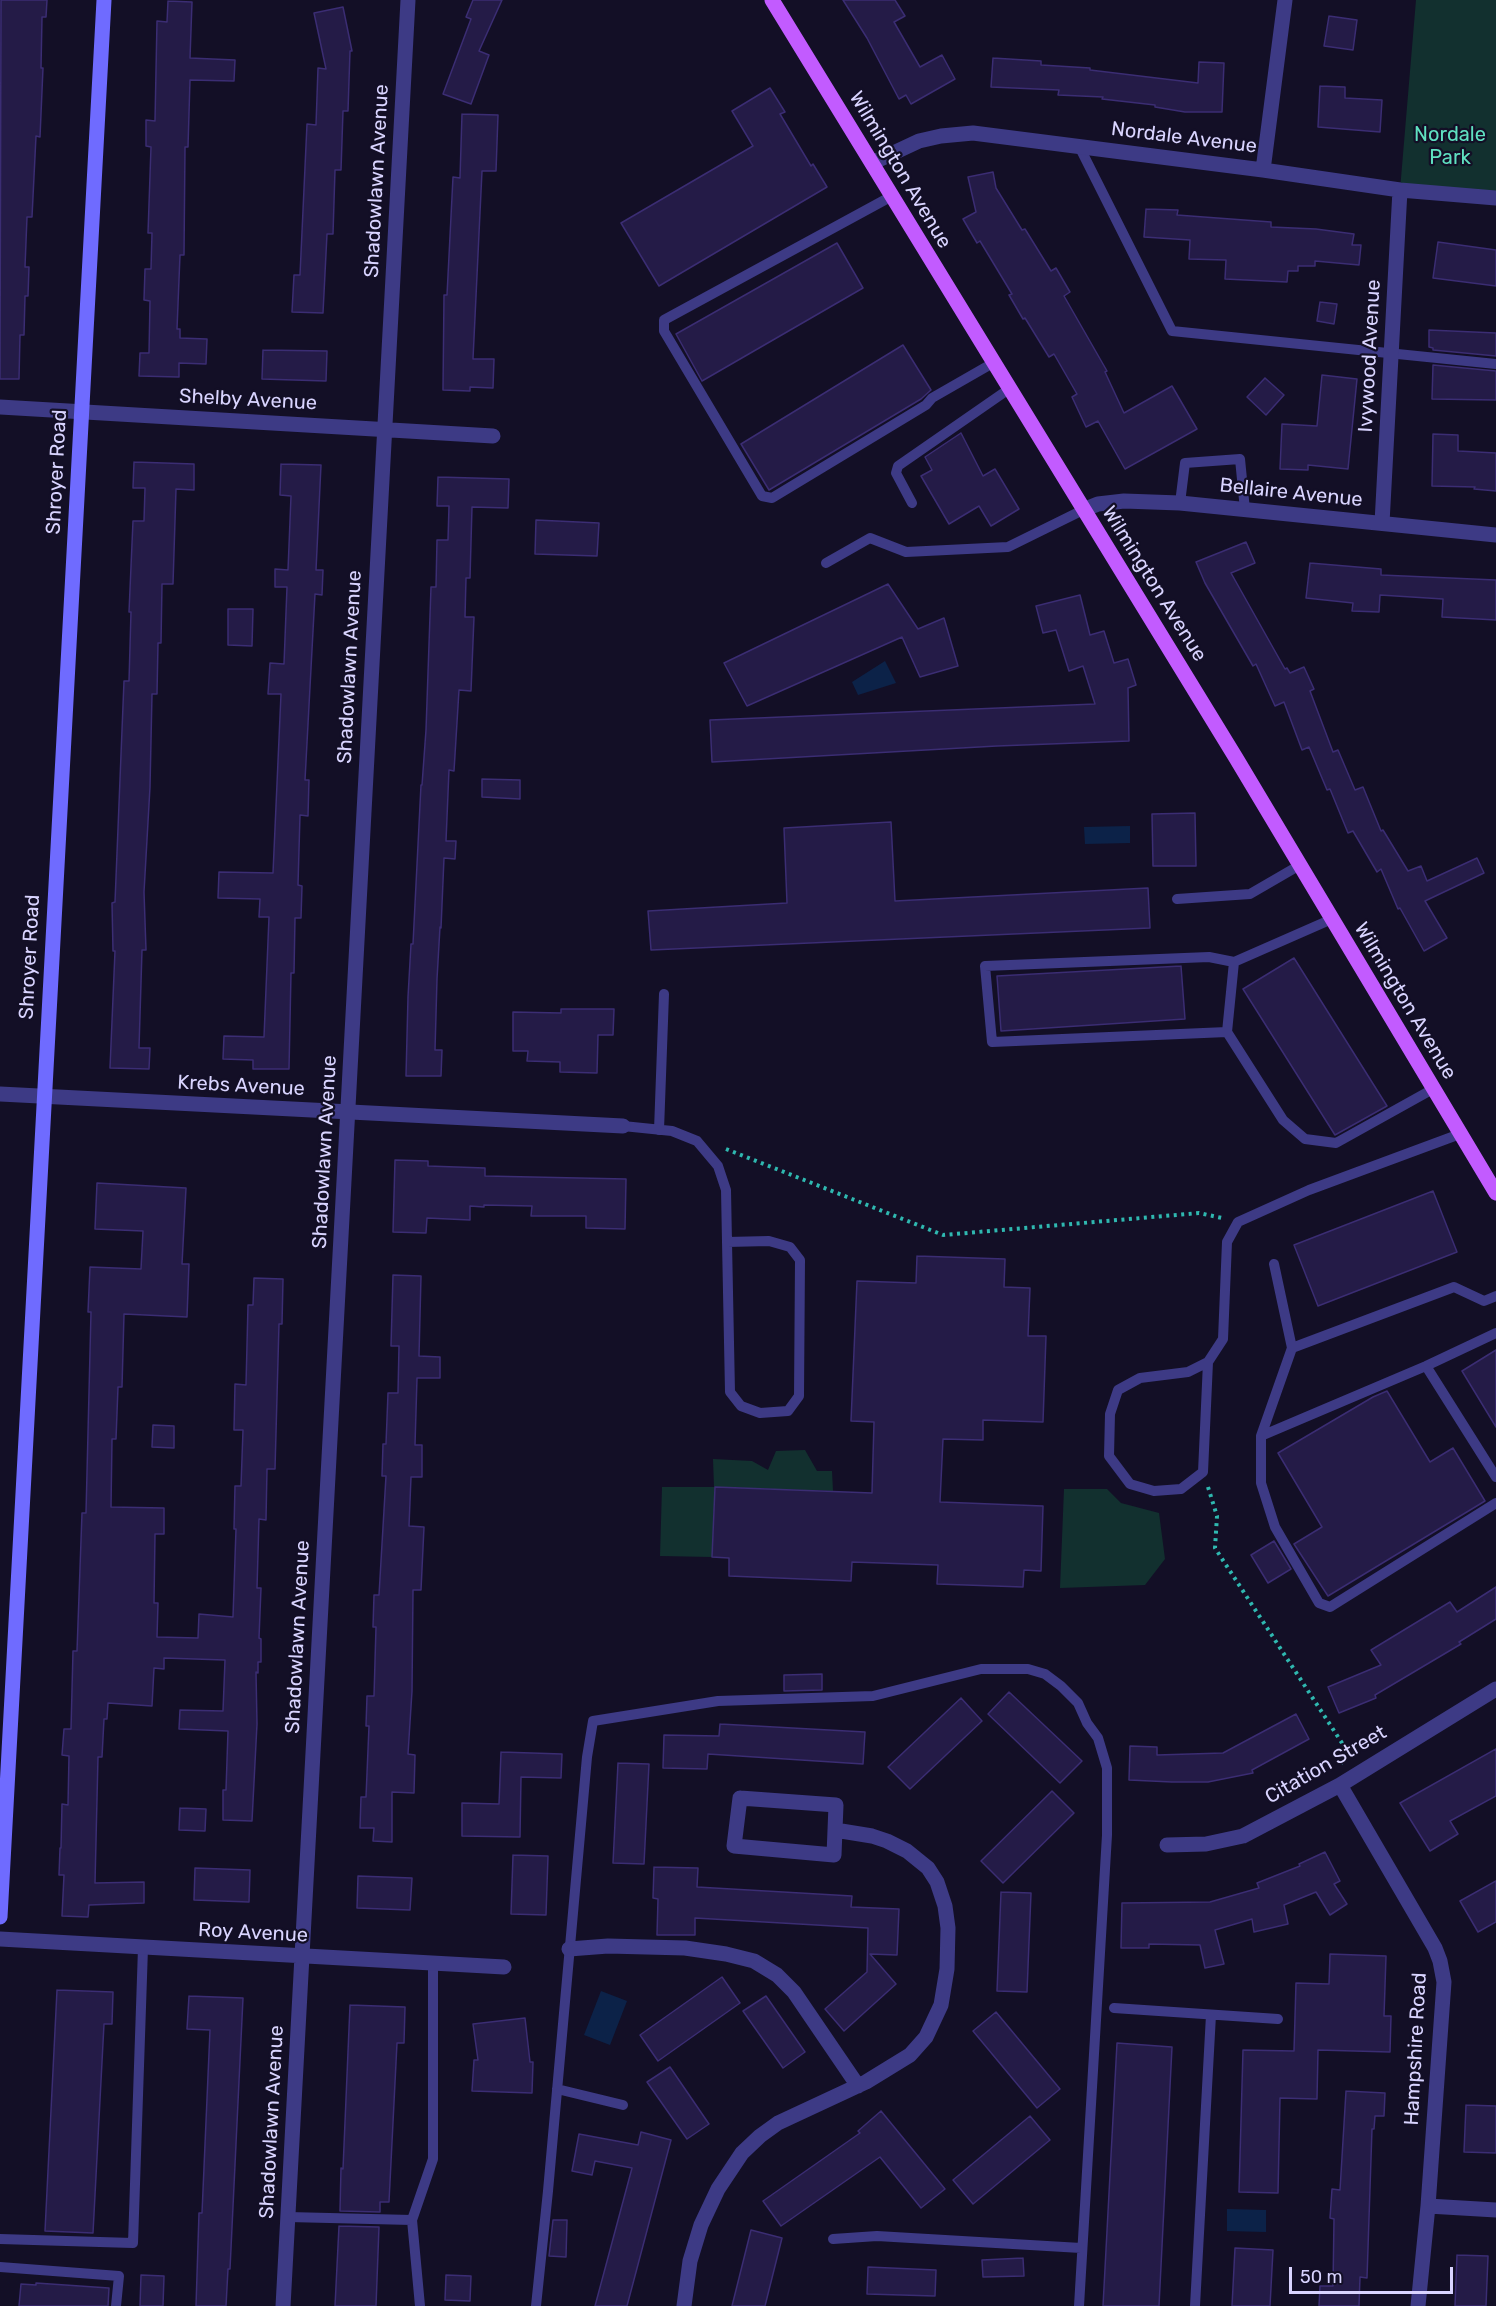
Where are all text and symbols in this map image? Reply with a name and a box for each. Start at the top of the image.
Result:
street label: Shadowlawn Avenue [360,84,394,278]
street label: Wilmington Avenue [844,87,956,253]
street label: Nordale Avenue [1110,117,1258,159]
park label: Nordale Park [1414,123,1486,170]
street label: Ivywood Avenue [1354,279,1386,433]
street label: Shelby Avenue [178,384,318,416]
street label: Shroyer Road [42,409,72,535]
street label: Bellaire Avenue [1218,474,1364,512]
street label: Wilmington Avenue [1096,502,1212,666]
street label: Shadowlawn Avenue [333,570,367,764]
street label: Shroyer Road [15,894,45,1020]
street label: Wilmington Avenue [1349,918,1461,1084]
street label: Shadowlawn Avenue [308,1055,342,1249]
street label: Krebs Avenue [177,1071,305,1101]
street label: Shadowlawn Avenue [281,1540,315,1734]
street label: Citation Street [1261,1721,1391,1809]
street label: Roy Avenue [197,1918,309,1948]
street label: Hampshire Road [1400,1972,1432,2126]
street label: Shadowlawn Avenue [255,2025,289,2219]
scale bar [1292,2255,1456,2293]
text: 50 m [1300,2266,1343,2288]

